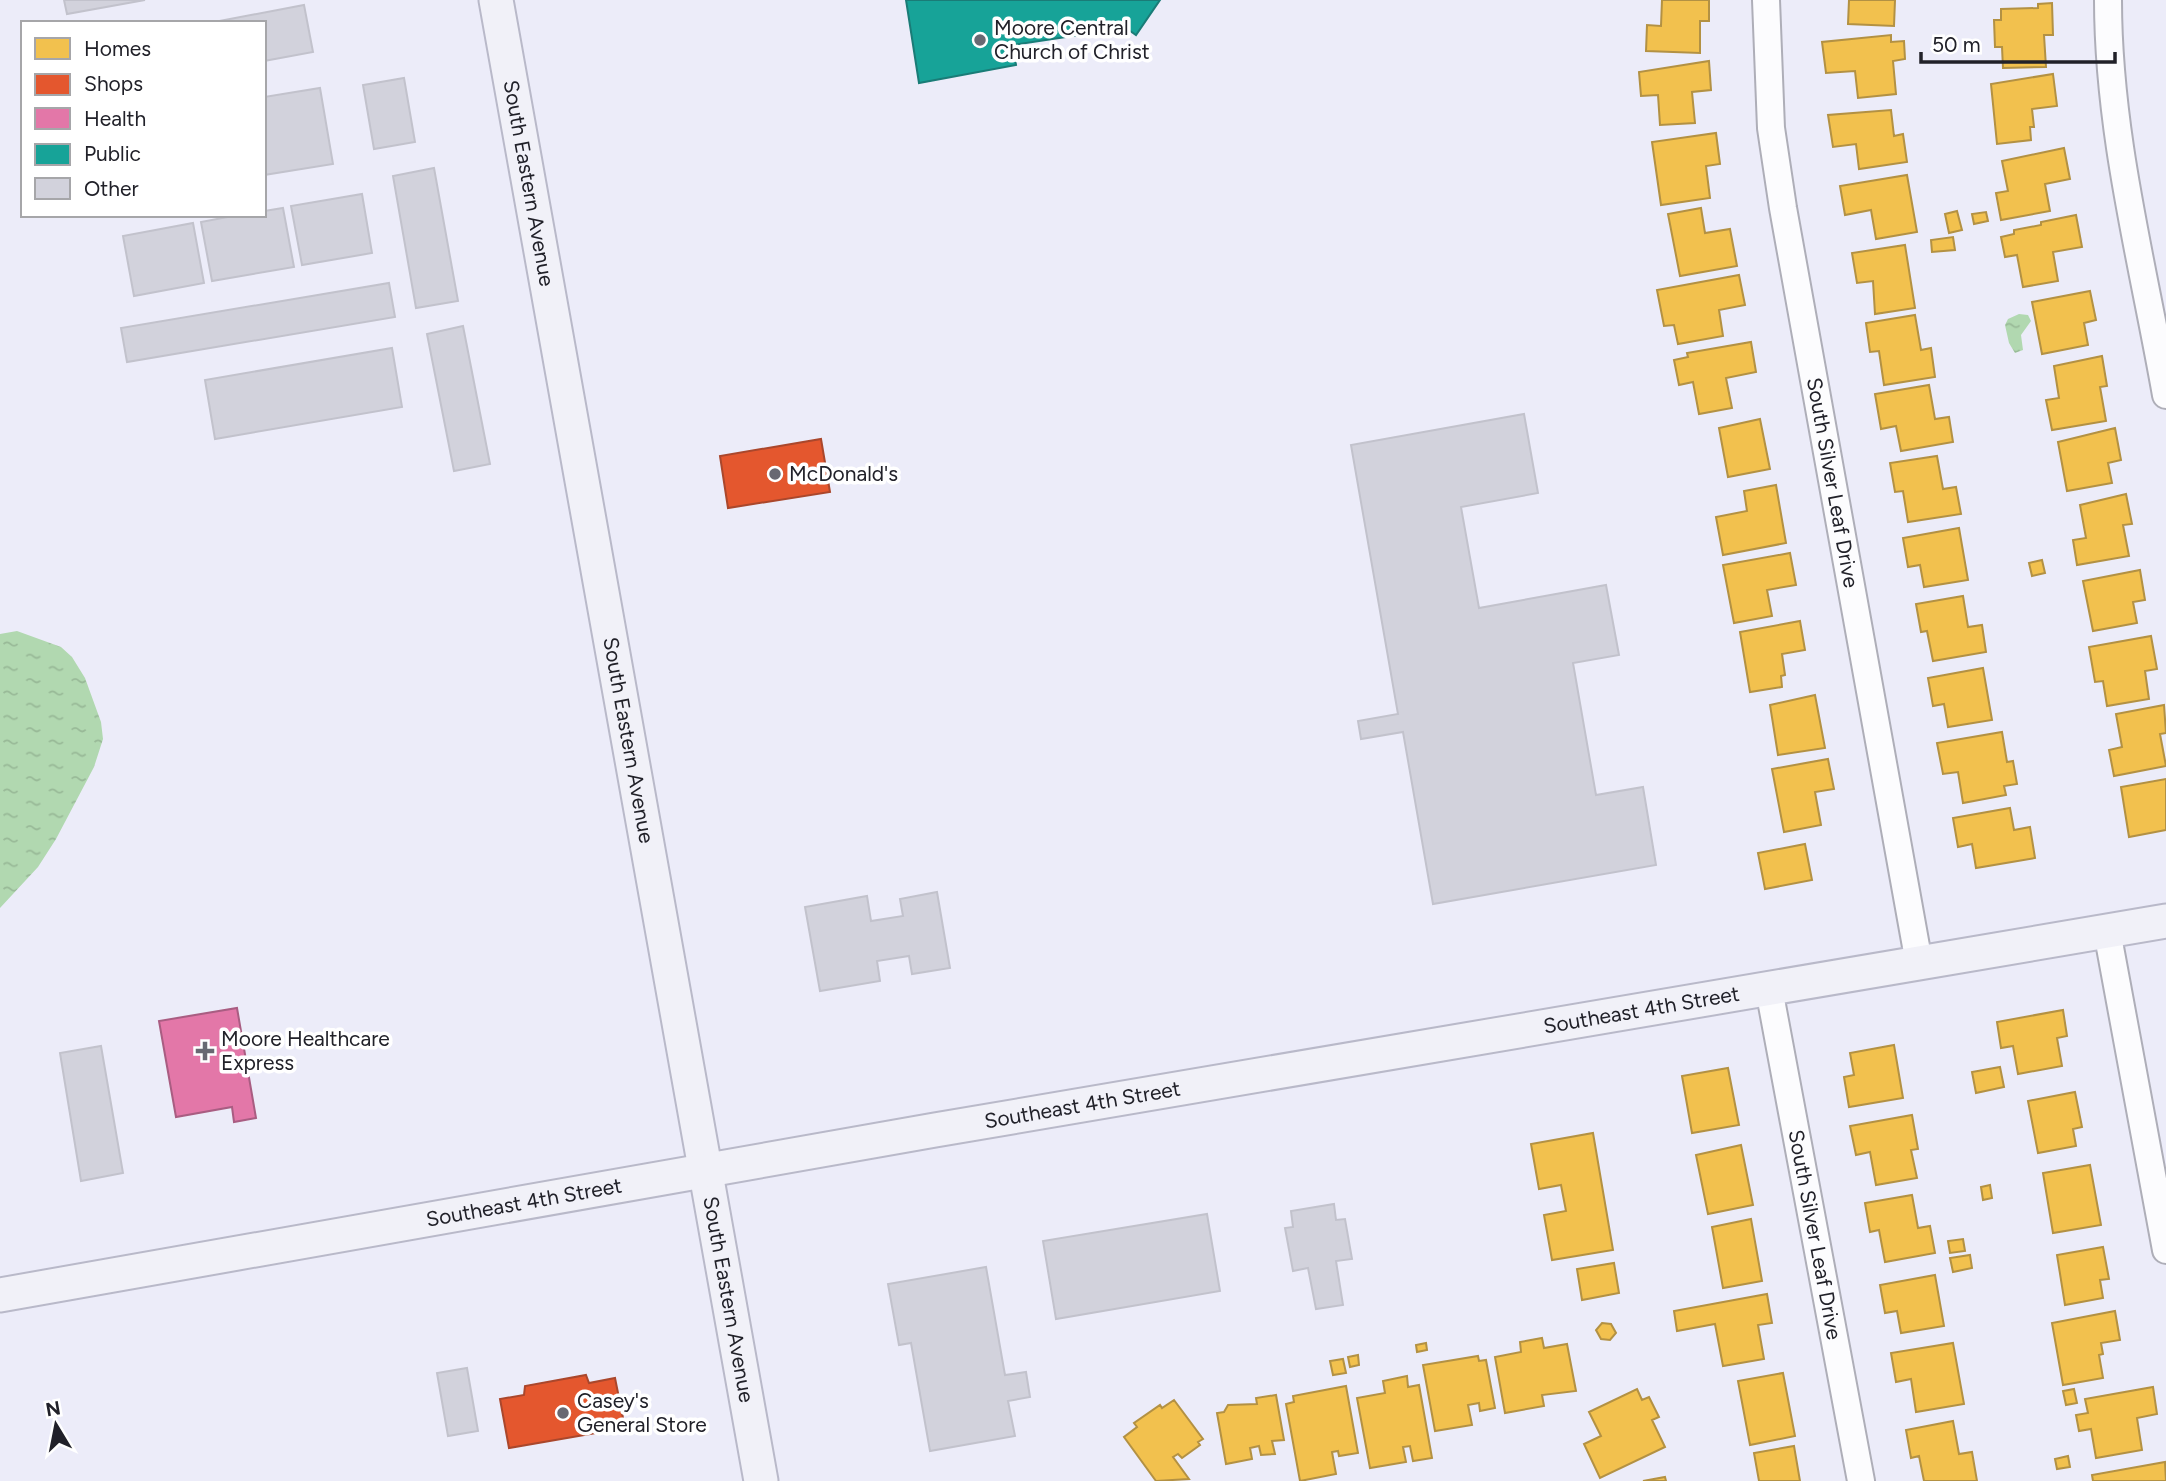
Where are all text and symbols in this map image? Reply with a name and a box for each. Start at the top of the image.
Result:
place label: Moore Central Church of Christ [994,15,1150,64]
legend [21,21,266,217]
scale bar [1921,21,2115,65]
marker: Moore Central Church of Christ [972,32,988,48]
text: 50 m [1932,32,1981,57]
text: Homes [84,36,151,61]
text: Shops [84,71,143,96]
street label: South Eastern Avenue [499,78,560,288]
text: Health [84,106,146,131]
text: Public [84,141,141,166]
text: Other [84,176,139,201]
street label: South Silver Leaf Drive [1802,375,1864,590]
place label: McDonald's [789,461,898,486]
marker: McDonald's [767,466,783,482]
street label: South Eastern Avenue [598,635,660,845]
street label: Southeast 4th Street [1541,981,1741,1038]
place label: Moore Healthcare Express [221,1026,390,1075]
marker: Moore Healthcare Express [195,1041,215,1061]
street label: Southeast 4th Street [982,1076,1182,1133]
street label: South Silver Leaf Drive [1784,1128,1847,1342]
street label: Southeast 4th Street [424,1172,624,1232]
street label: South Eastern Avenue [698,1194,760,1404]
place label: Casey's General Store [577,1388,707,1437]
north arrow [21,1390,91,1460]
text: N [44,1396,62,1421]
marker: Casey's General Store [555,1405,571,1421]

